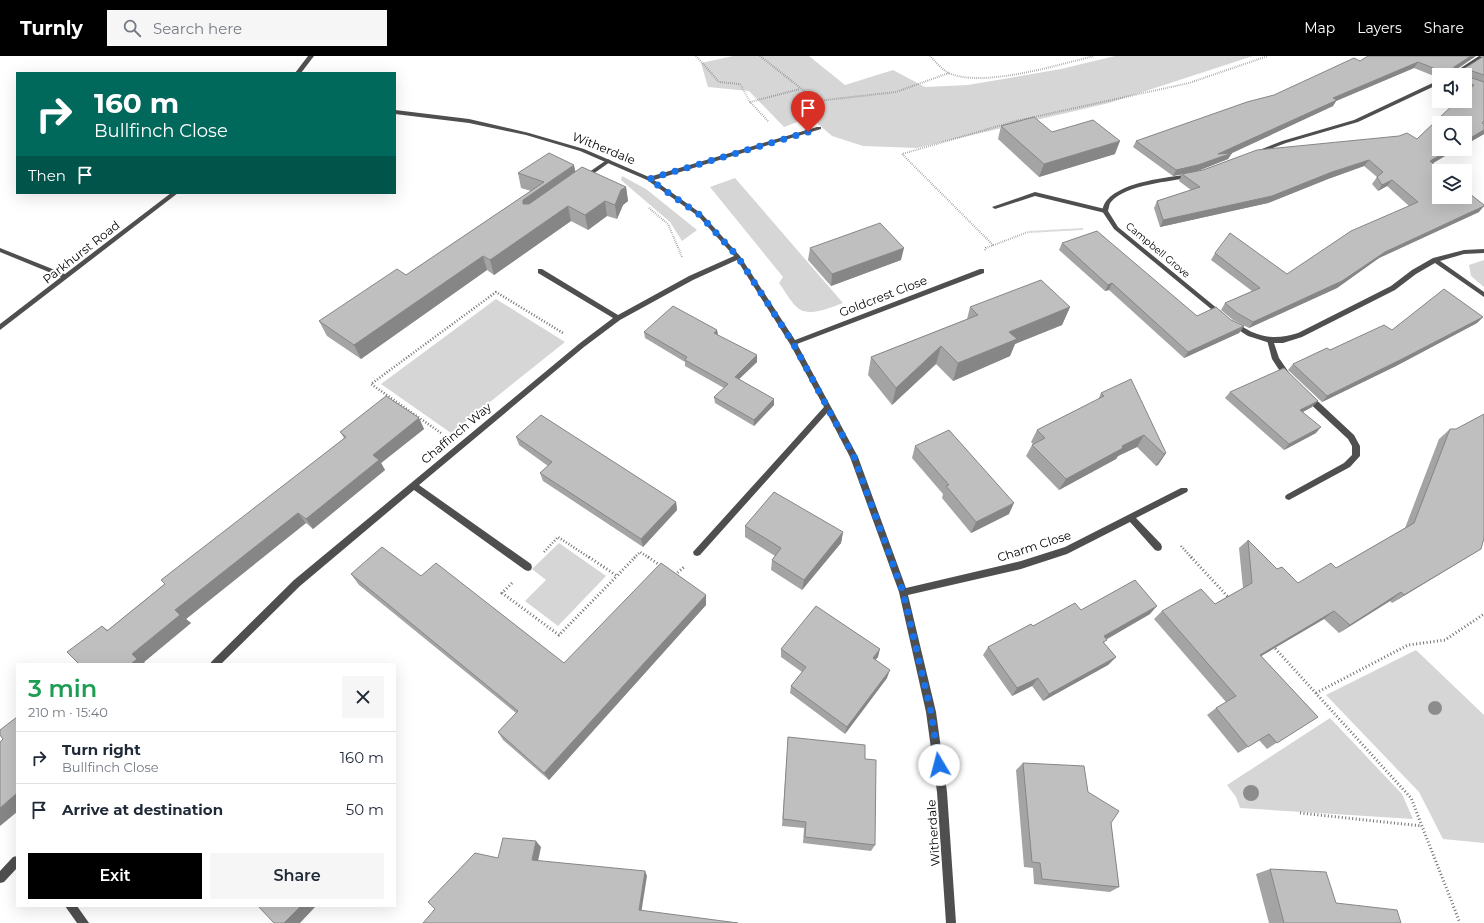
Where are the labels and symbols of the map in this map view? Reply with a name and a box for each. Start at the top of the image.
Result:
pin [791,91,825,132]
street label: Witherdale [570,129,638,167]
street label: Parkhurst Road [39,217,123,287]
street label: Campbell Grove [1123,219,1193,281]
street label: Goldcrest Close [837,272,929,320]
street label: Chaffinch Way [418,399,495,467]
street label: Charm Close [995,527,1073,565]
position arrow [918,744,960,786]
street label: Witherdale [923,799,943,867]

